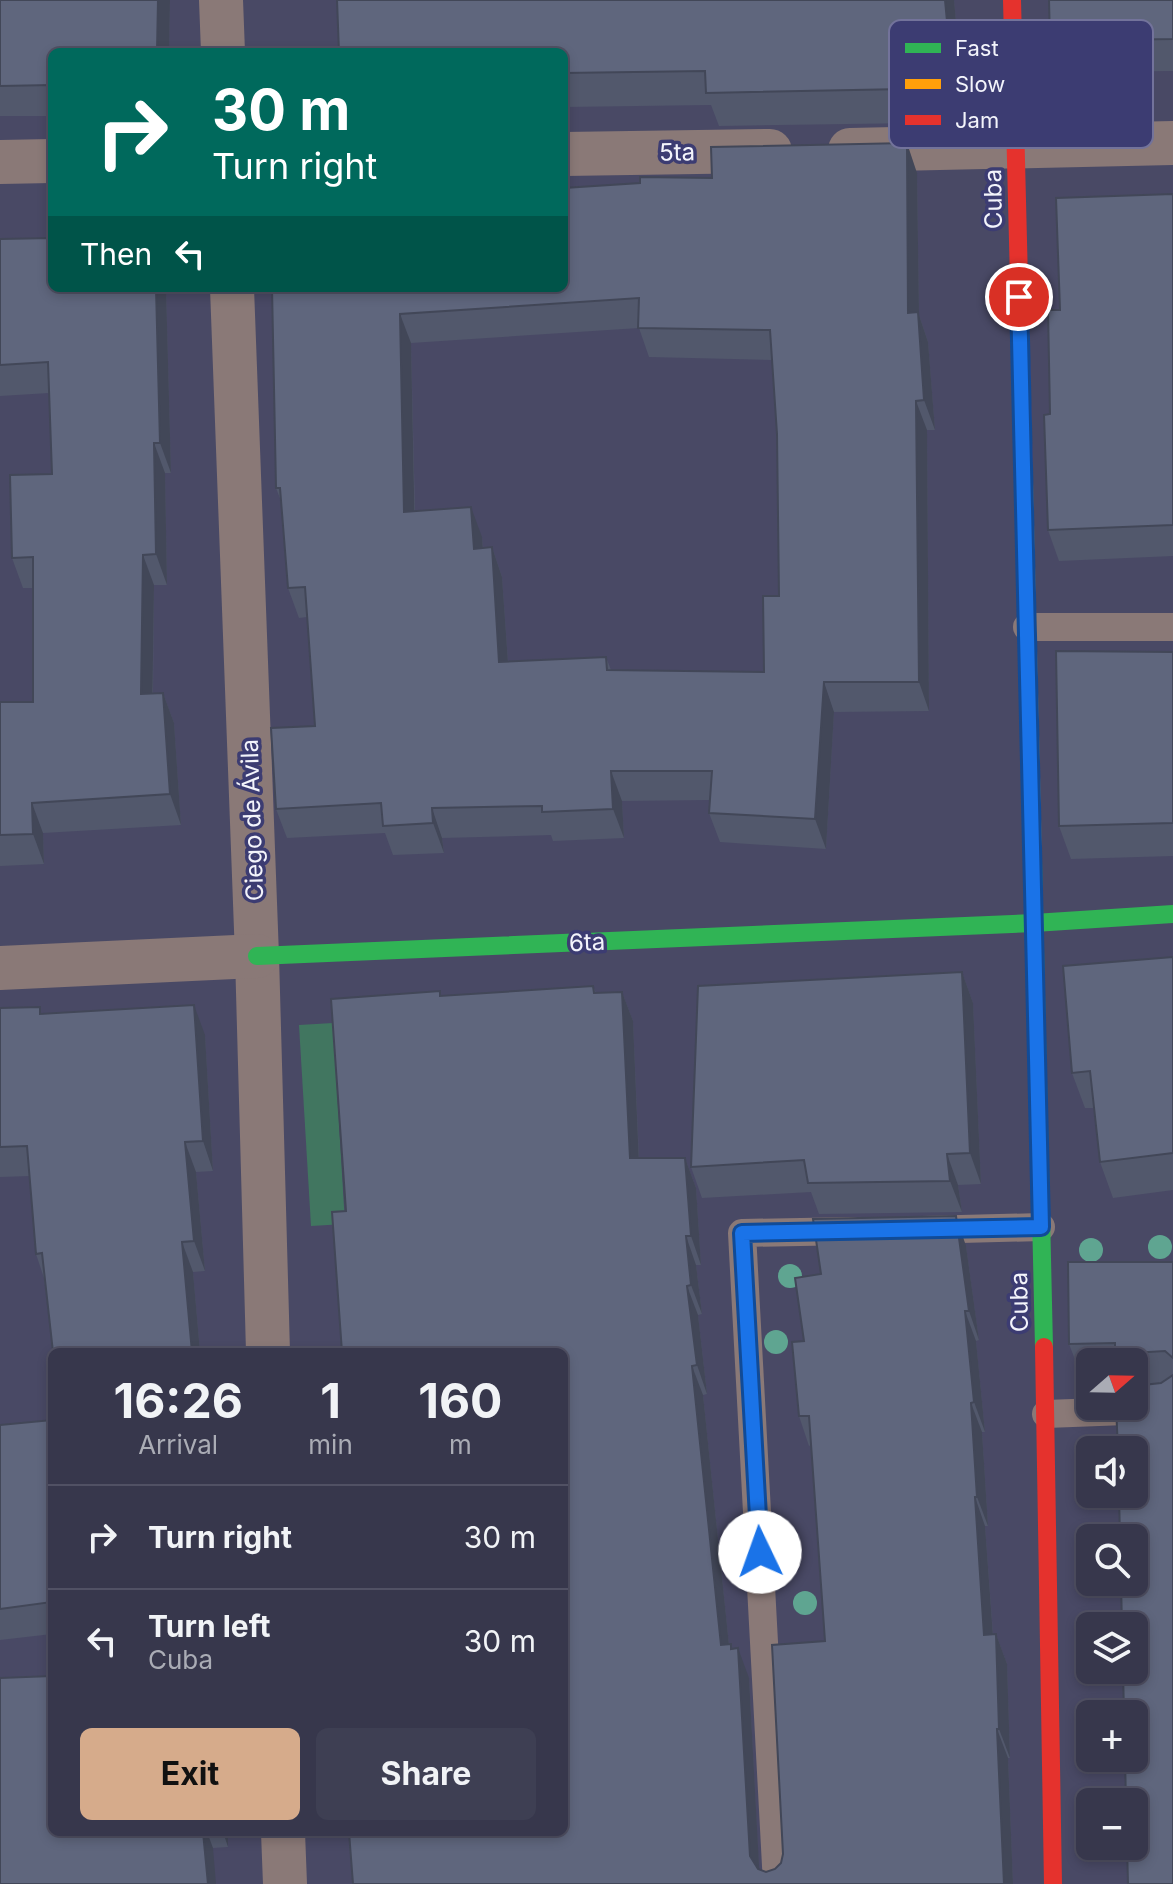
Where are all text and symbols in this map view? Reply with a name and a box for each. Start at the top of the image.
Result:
legend [889,20,1153,148]
text: Fast [955,35,999,61]
text: Slow [955,71,1005,97]
text: 30 m [212,76,350,144]
icon: right [80,80,184,184]
text: Jam [955,107,999,133]
street label: 5ta [659,137,695,167]
text: Turn right [212,144,377,188]
street label: Cuba [978,169,1008,229]
icon: left [168,232,212,276]
text: Then [80,236,152,272]
pin [985,263,1053,331]
icon: arrive [997,275,1041,319]
street label: Ciego de Ávila [234,738,269,902]
street label: 6ta [568,927,606,957]
street label: Cuba [1004,1272,1034,1332]
north arrow [1076,1348,1148,1420]
map controls [1076,1348,1148,1860]
text: 16:26 [114,1371,243,1430]
text: 1 [320,1371,341,1430]
text: 160 [418,1371,502,1430]
text: Arrival [138,1429,218,1460]
text: min [308,1429,353,1460]
text: m [449,1429,472,1460]
button: sound [1076,1436,1148,1508]
position arrow [718,1510,802,1594]
icon: right [80,1515,124,1559]
text: Turn right [148,1519,292,1555]
text: 30 m [464,1519,536,1555]
button: search [1076,1524,1148,1596]
text: Turn left [148,1608,270,1644]
button: layers [1076,1612,1148,1684]
icon: left [80,1619,124,1663]
text: 30 m [464,1623,536,1659]
text: Cuba [148,1644,213,1675]
button: + [1076,1700,1148,1772]
button: Exit [80,1728,300,1820]
button: Share [316,1728,536,1820]
button: − [1076,1788,1148,1860]

